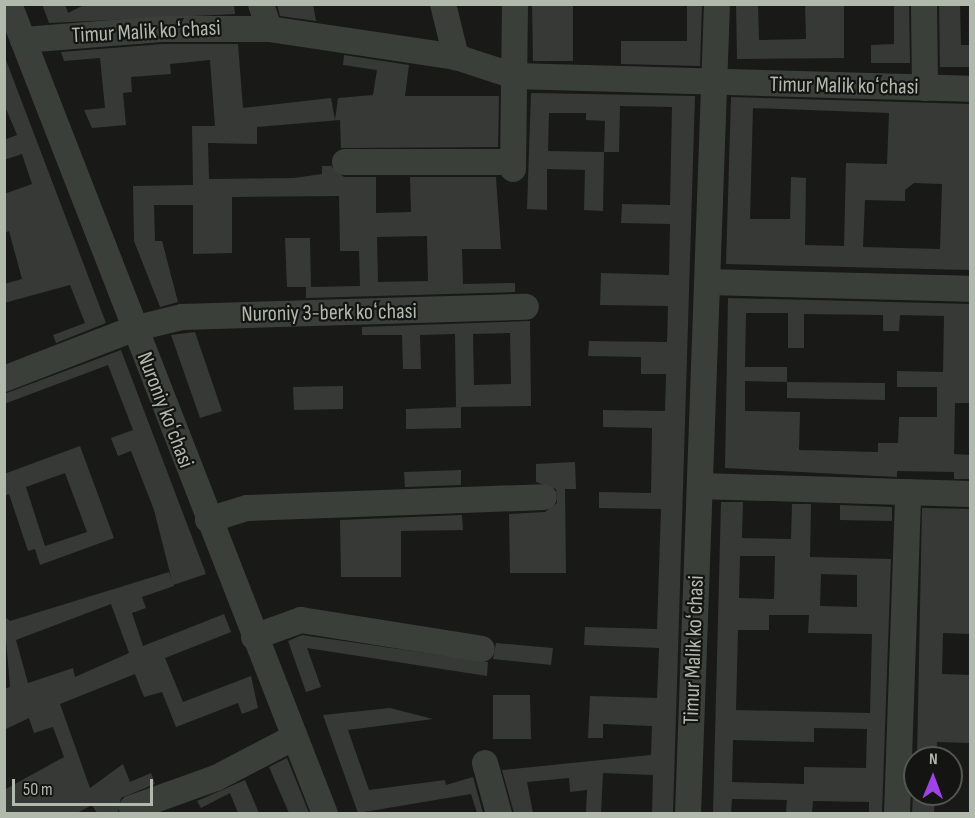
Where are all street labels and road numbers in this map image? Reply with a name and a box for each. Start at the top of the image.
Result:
street label: Timur Malik koʻchasi [71,15,221,49]
street label: Timur Malik koʻchasi [769,72,919,100]
street label: Nuroniy 3-berk koʻchasi [241,298,417,328]
street label: Nuroniy koʻchasi [131,348,199,472]
street label: Timur Malik koʻchasi [678,575,710,725]

